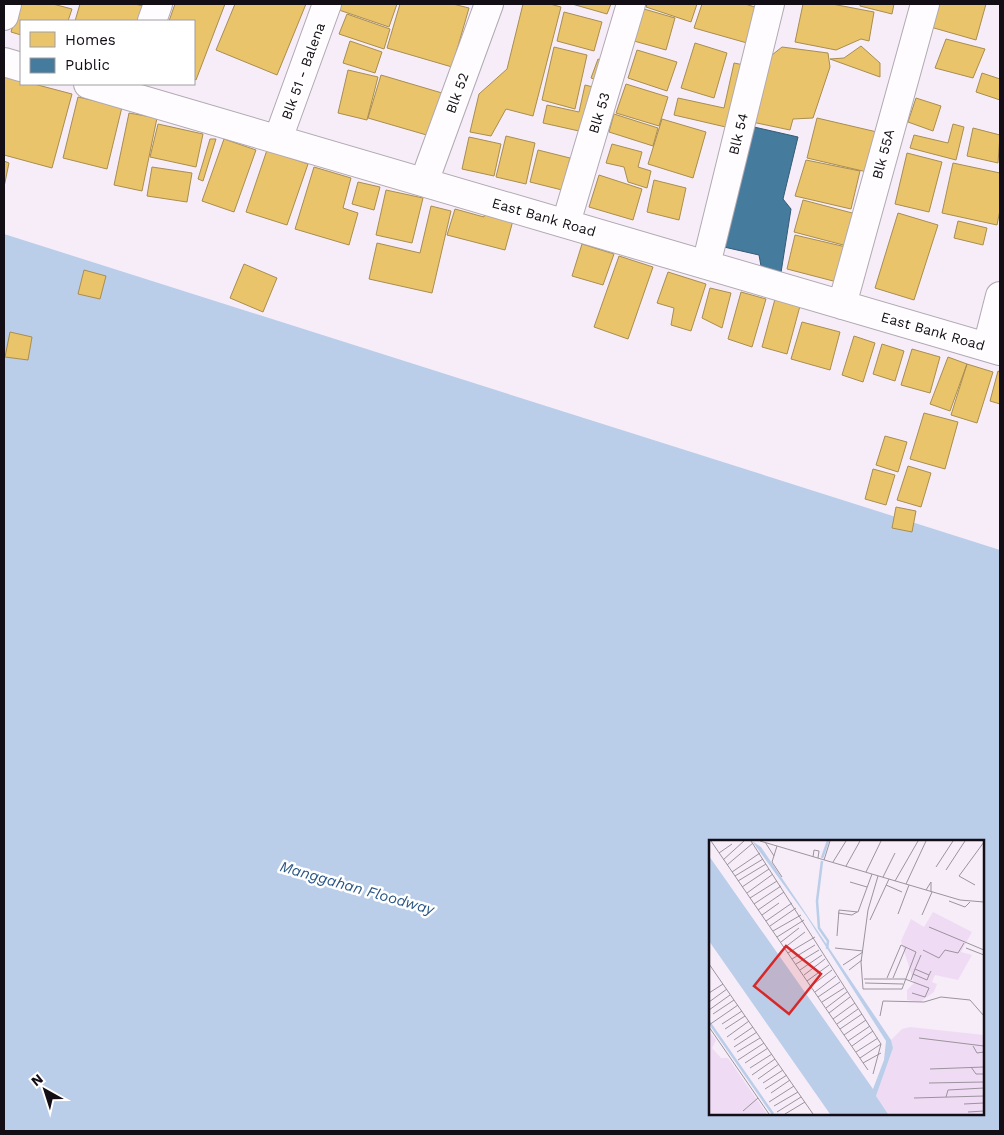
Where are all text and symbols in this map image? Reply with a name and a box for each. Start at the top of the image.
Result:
legend [20,20,195,85]
street label: Blk 51 - Balena [278,20,328,122]
text: Homes [65,31,116,49]
text: Public [65,56,110,74]
street label: Blk 52 [442,70,472,116]
street label: Blk 53 [585,91,613,135]
street label: Blk 54 [725,111,751,157]
street label: Blk 55A [869,127,897,181]
street label: East Bank Road [490,195,598,239]
street label: East Bank Road [879,309,987,353]
inset map [709,840,984,1115]
water label: Manggahan Floodway [278,857,438,919]
north arrow [20,1065,70,1115]
text: N [28,1070,46,1089]

